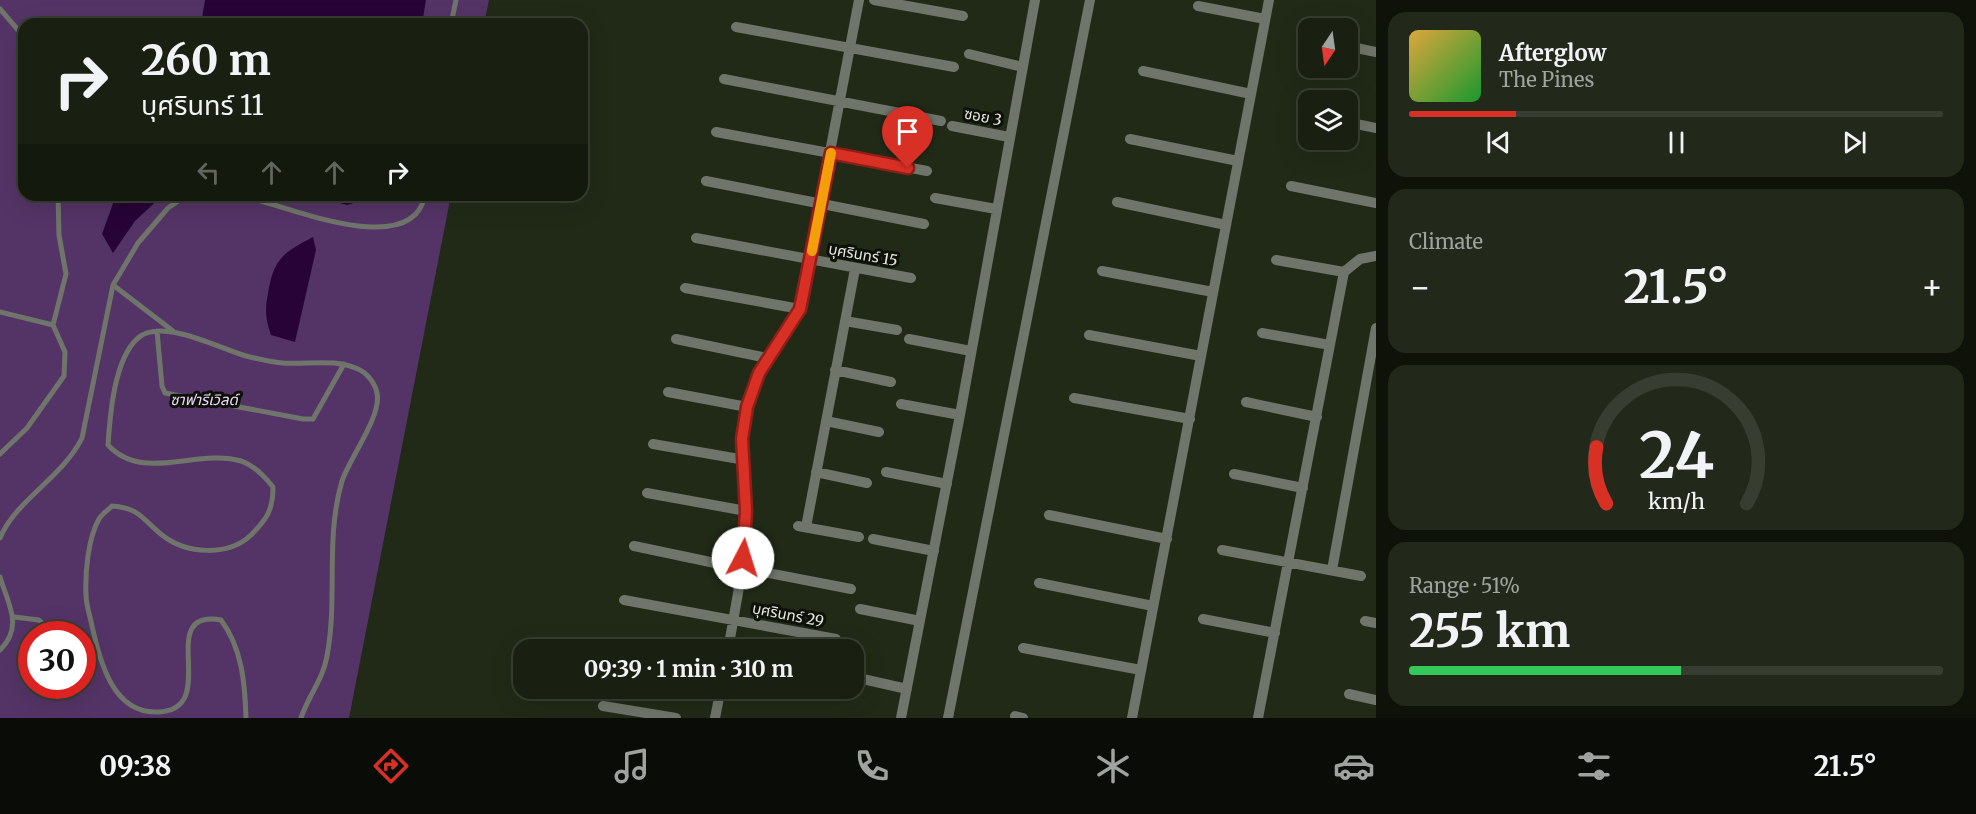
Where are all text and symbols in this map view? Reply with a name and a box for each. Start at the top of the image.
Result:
north arrow [1298,18,1358,78]
map controls [1298,18,1358,150]
text: 260 m [141,34,271,86]
text: Afterglow [1499,39,1606,67]
icon: right [42,42,120,120]
text: The Pines [1499,67,1594,92]
text: บุศรินทร์ 11 [141,88,264,122]
button: layers [1298,90,1358,150]
street label: ซอย 3 [963,104,1004,129]
pin [882,106,933,168]
icon: arrive [891,115,924,148]
icon: previous [1482,126,1515,159]
icon: pause [1660,126,1693,159]
icon: next [1838,126,1871,159]
icon: left [192,156,225,189]
icon: ahead [255,156,288,189]
icon: ahead [318,156,351,189]
icon: right [381,156,414,189]
text: Climate [1409,229,1483,254]
street label: บุศรินทร์ 15 [827,239,899,270]
text: 21.5° [1624,259,1728,315]
text: − [1409,267,1431,308]
text: + [1921,267,1943,308]
park label: ซาฟารีเวิลด์ [170,390,241,409]
text: 24 [1638,417,1714,495]
text: km/h [1648,489,1704,516]
position arrow [711,526,775,590]
text: Range · 51% [1409,573,1520,598]
street label: บุศรินทร์ 29 [751,598,826,631]
text: 255 km [1409,603,1570,659]
speed limit sign: 30 [18,621,96,699]
text: 09:39 · 1 min · 310 m [584,655,793,683]
icon: directions [370,745,412,787]
icon: music [611,745,653,787]
icon: phone [851,745,893,787]
icon: climate [1092,745,1134,787]
icon: car [1333,745,1375,787]
icon: filters [1573,745,1615,787]
text: 09:38 [99,749,172,783]
text: 21.5° [1814,749,1877,783]

